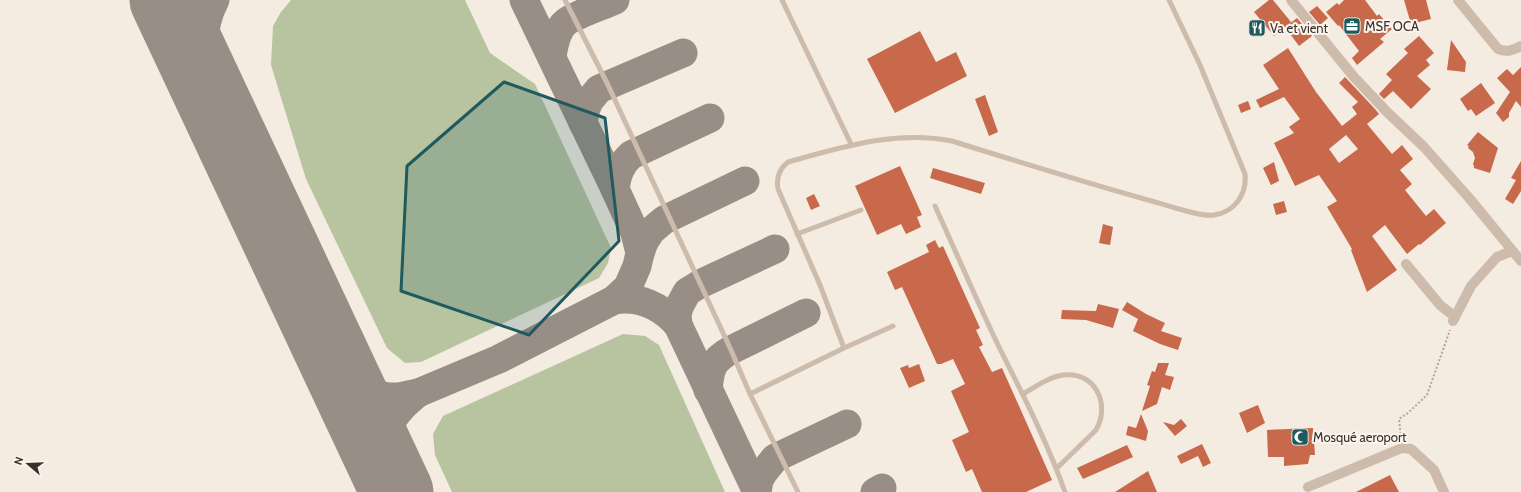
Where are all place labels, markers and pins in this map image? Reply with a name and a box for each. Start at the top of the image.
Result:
office icon: MSF OCA [1342,16,1362,36]
restaurant icon: Va et vient [1247,18,1267,38]
place label: MSF OCA [1365,18,1419,34]
place label: Va et vient [1270,20,1329,36]
mosque icon: Mosqué aeroport [1290,427,1310,447]
place label: Mosqué aeroport [1313,429,1407,445]

